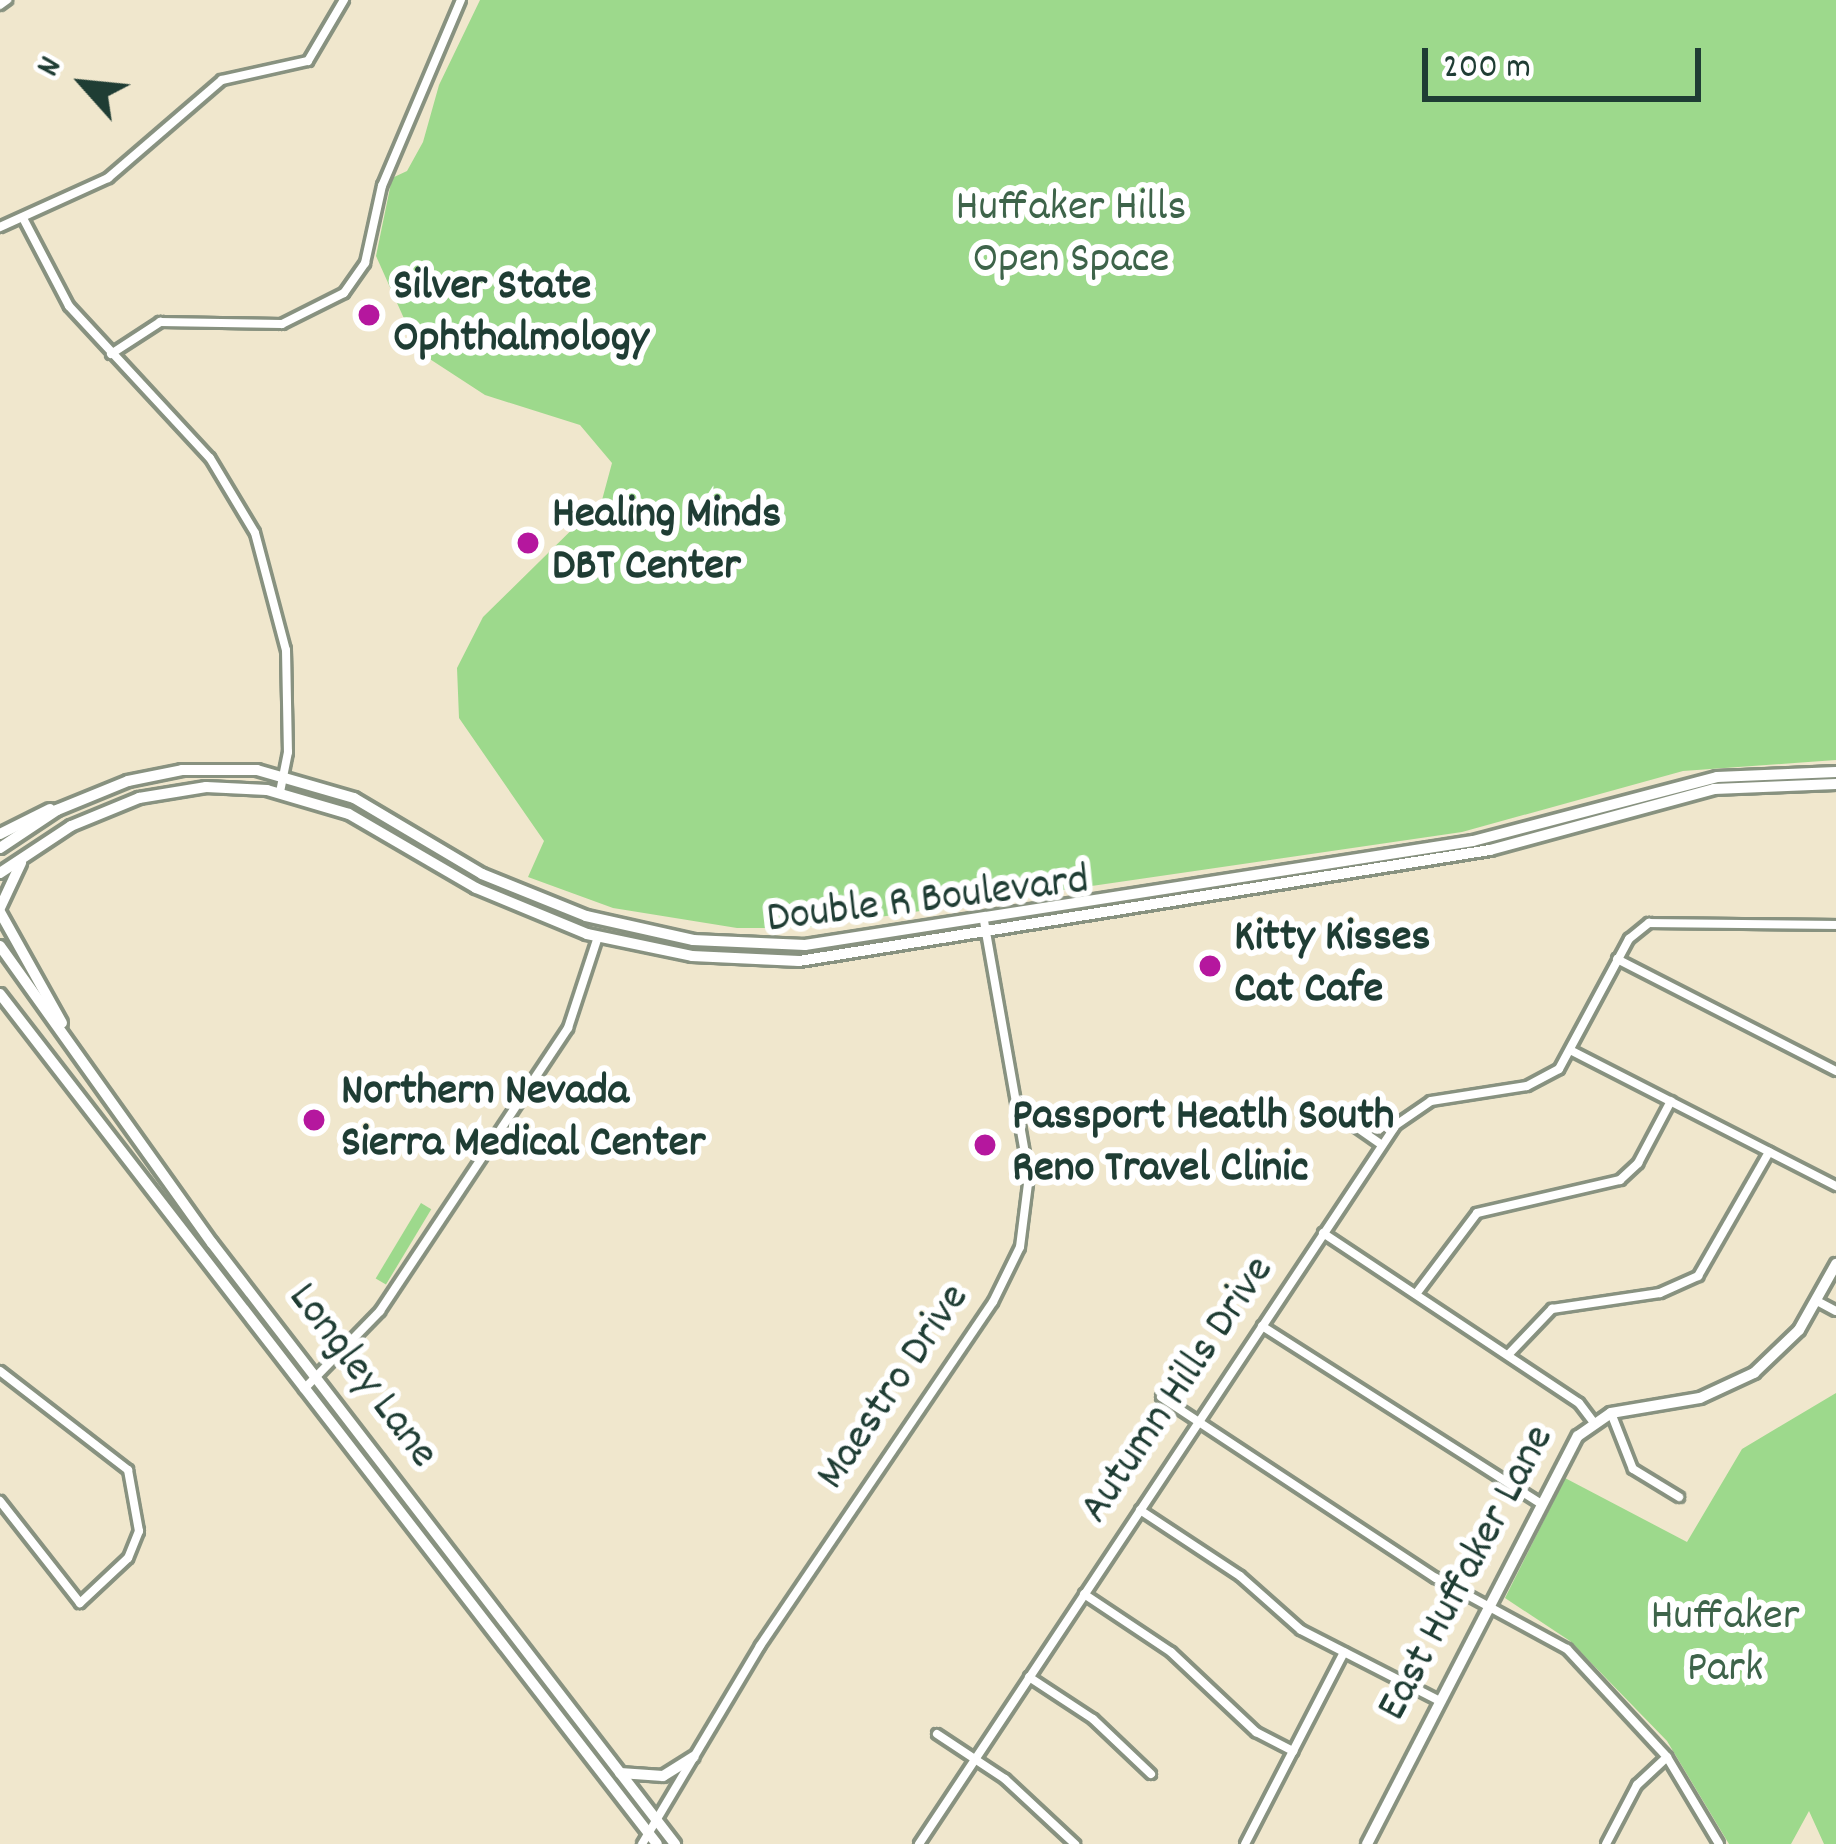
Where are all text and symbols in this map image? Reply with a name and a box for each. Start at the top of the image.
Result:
north arrow [24,24,144,144]
scale bar [1428,24,1707,98]
text: 200 m [1443,43,1531,95]
text: N [27,49,76,85]
park label: Huffaker Hills Open Space [956,183,1186,289]
place label: Silver State Ophthalmology [393,262,649,368]
marker: Silver State Ophthalmology [356,302,382,328]
place label: Healing Minds DBT Center [552,490,781,596]
marker: Healing Minds DBT Center [515,530,541,556]
street label: Double R Boulevard [764,855,1092,949]
place label: Kitty Kisses Cat Cafe [1234,913,1430,1019]
marker: Kitty Kisses Cat Cafe [1197,953,1223,979]
place label: Northern Nevada Sierra Medical Center [341,1067,705,1173]
place label: Passport Heatlh South Reno Travel Clinic [1012,1092,1394,1198]
marker: Northern Nevada Sierra Medical Center [298,1104,330,1136]
marker: Passport Heatlh South Reno Travel Clinic [969,1129,1001,1161]
street label: Autumn Hills Drive [1070,1247,1288,1535]
street label: Longley Lane [274,1274,448,1480]
street label: Maestro Drive [806,1275,984,1501]
street label: East Huffaker Lane [1367,1417,1569,1731]
park label: Huffaker Park [1651,1592,1799,1698]

